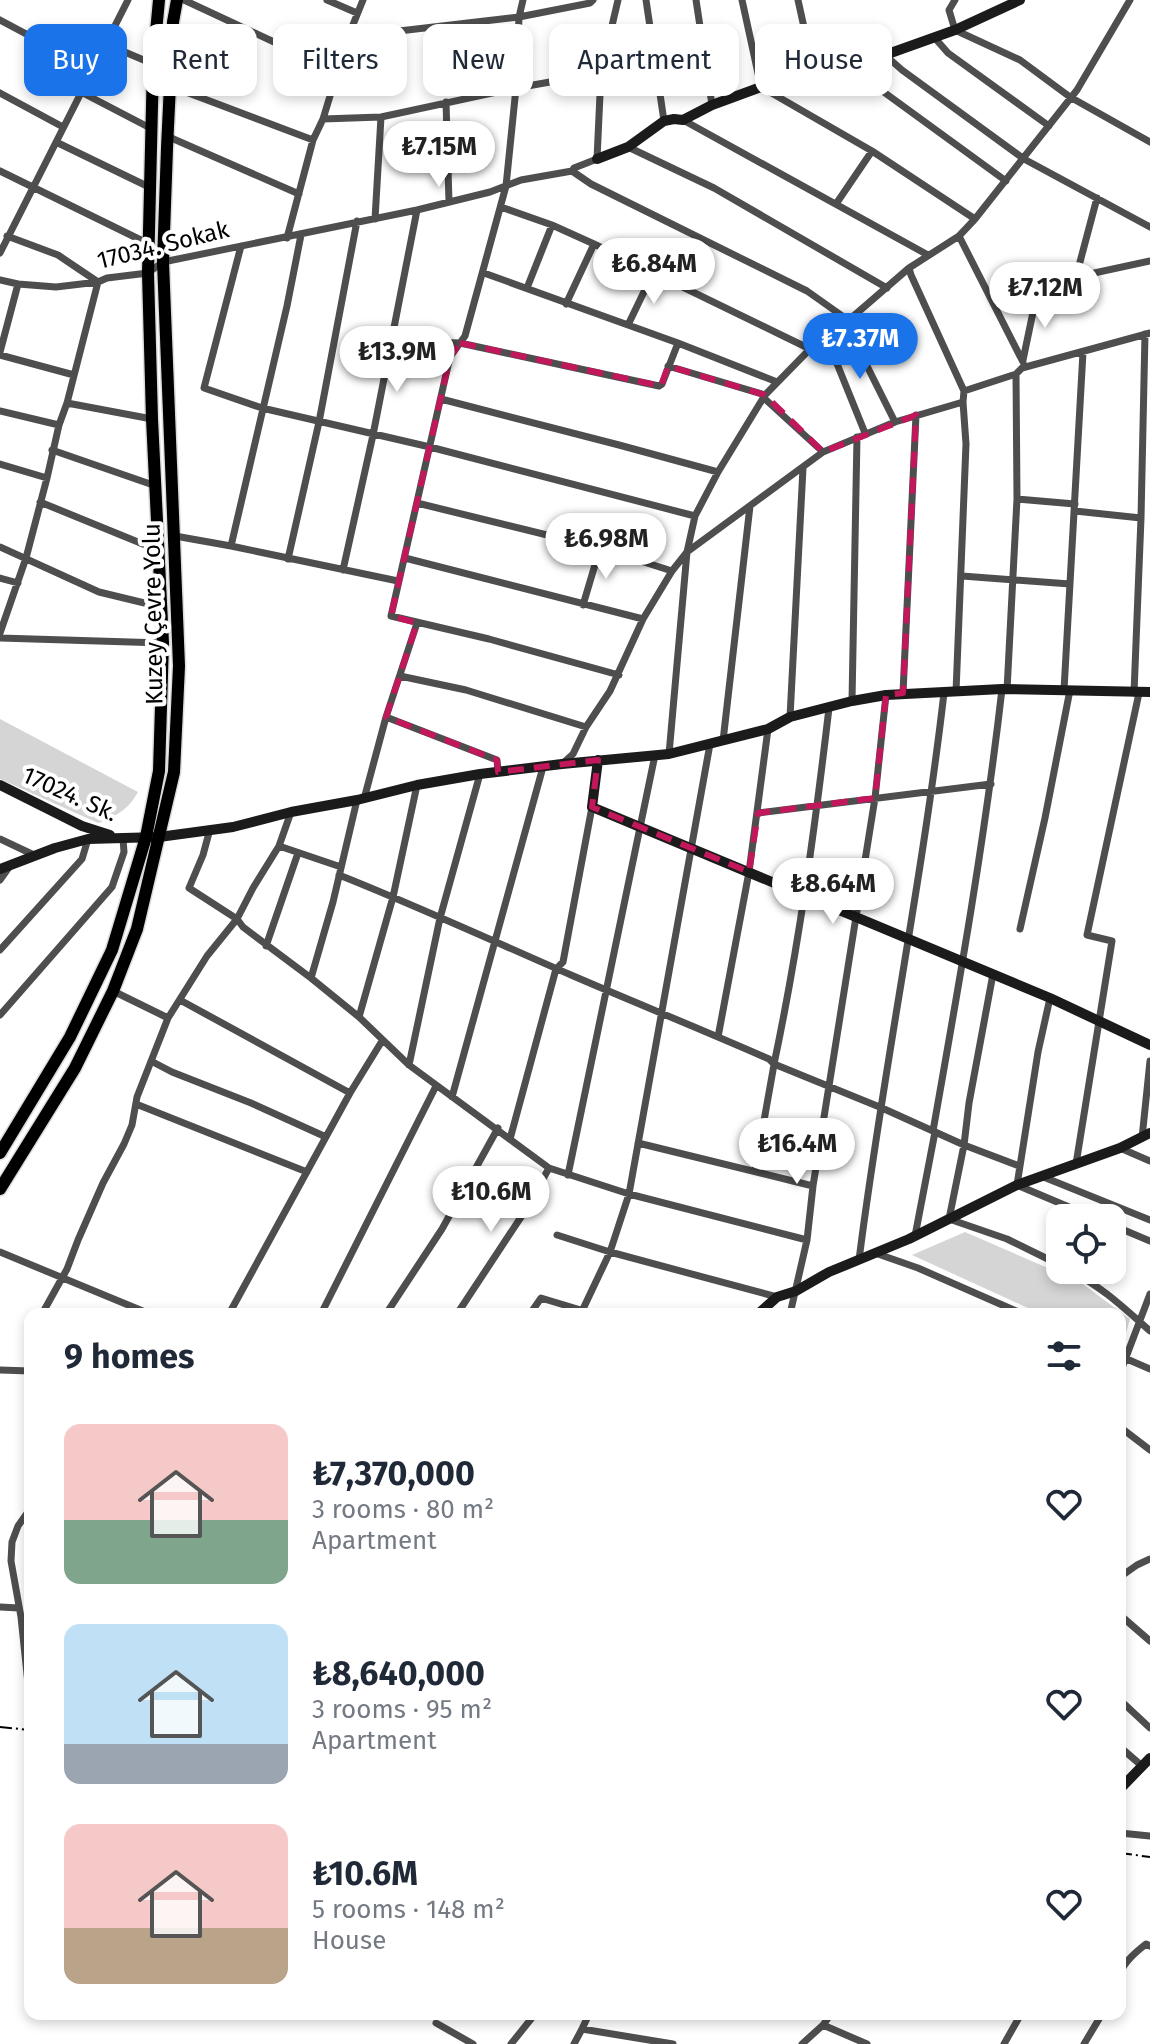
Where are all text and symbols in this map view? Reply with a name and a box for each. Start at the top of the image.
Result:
chip: Buy [24,24,127,96]
chip: Rent [143,24,257,96]
chip: Filters [273,24,407,96]
chip: New [423,24,533,96]
chip: Apartment [549,24,739,96]
chip: House [755,24,892,96]
pin: ₺7.15M [374,121,504,189]
text: ₺7.15M [401,131,477,162]
street label: 17034. Sokak [94,215,233,275]
pin: ₺6.84M [589,238,719,306]
text: ₺6.84M [611,248,697,279]
pin: ₺7.12M [980,262,1110,330]
text: ₺7.12M [1007,272,1083,303]
pin: ₺7.37M [795,313,925,381]
text: ₺7.37M [821,323,899,354]
pin: ₺13.9M [332,326,462,394]
text: ₺13.9M [358,336,436,367]
pin: ₺6.98M [541,513,671,581]
street label: Kuzey Çevre Yolu [137,523,169,705]
text: ₺6.98M [563,523,649,554]
street label: 17024. Sk. [18,761,122,827]
pin: ₺8.64M [768,858,898,926]
text: ₺8.64M [790,868,876,899]
pin: ₺16.4M [732,1118,862,1186]
text: ₺16.4M [757,1128,837,1159]
pin: ₺10.6M [426,1166,556,1234]
text: ₺10.6M [451,1176,532,1207]
map controls [1046,1204,1126,1284]
button: locate [1046,1204,1126,1284]
icon: filters [1042,1334,1086,1378]
text: 9 homes [64,1336,195,1377]
text: ₺7,370,000 [312,1453,475,1494]
icon: home [128,1456,224,1552]
icon: heart [1042,1482,1086,1526]
text: 3 rooms · 80 m² [312,1494,494,1525]
text: Apartment [312,1525,437,1556]
text: ₺8,640,000 [312,1653,485,1694]
icon: home [128,1656,224,1752]
icon: heart [1042,1682,1086,1726]
text: 3 rooms · 95 m² [312,1694,492,1725]
text: Apartment [312,1725,437,1756]
text: ₺10.6M [312,1853,418,1894]
icon: home [128,1856,224,1952]
icon: heart [1042,1882,1086,1926]
text: 5 rooms · 148 m² [312,1894,505,1925]
text: House [312,1925,386,1956]

